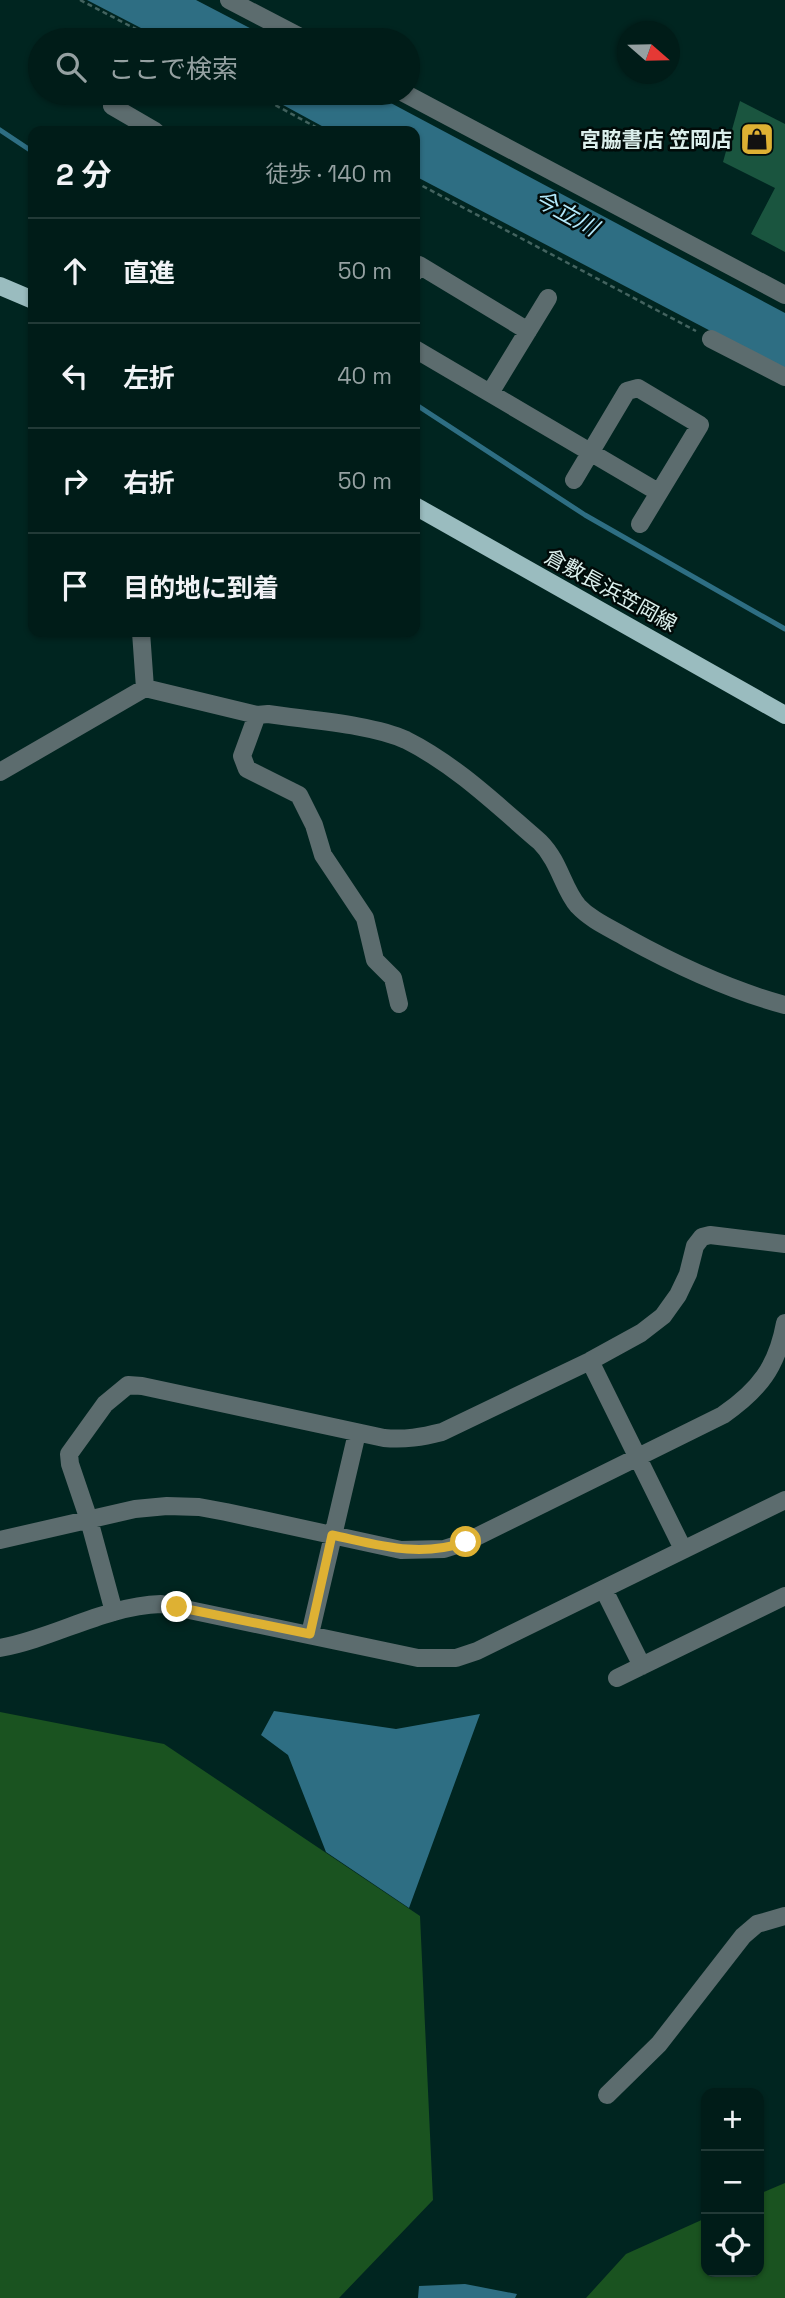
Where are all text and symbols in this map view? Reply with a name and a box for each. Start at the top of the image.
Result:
north arrow [617,21,680,84]
search box [28,28,420,105]
icon: search [52,48,90,86]
text: ここで検索 [108,52,238,86]
shop icon: 宮脇書店 笠岡店 [738,120,776,158]
place label: 宮脇書店 笠岡店 [580,126,732,153]
text: 2 分 [56,155,111,194]
text: 徒歩 · 140 m [265,159,392,189]
water label: 今立川 [529,183,606,244]
icon: ahead [56,252,94,290]
text: 直進 [123,256,175,290]
text: 50 m [338,256,392,286]
icon: left [56,357,94,395]
text: 左折 [123,361,175,395]
text: 40 m [337,361,392,391]
icon: right [56,462,94,500]
text: 右折 [123,466,175,500]
text: 50 m [338,466,392,496]
street label: 倉敷長浜笠岡線 [540,543,682,637]
icon: arrive [56,567,94,605]
text: 目的地に到着 [123,571,279,605]
route start [450,1526,481,1557]
route end [161,1591,192,1622]
map controls [701,2088,764,2277]
button: + [701,2088,764,2151]
button: − [701,2151,764,2214]
button: locate [701,2214,764,2277]

